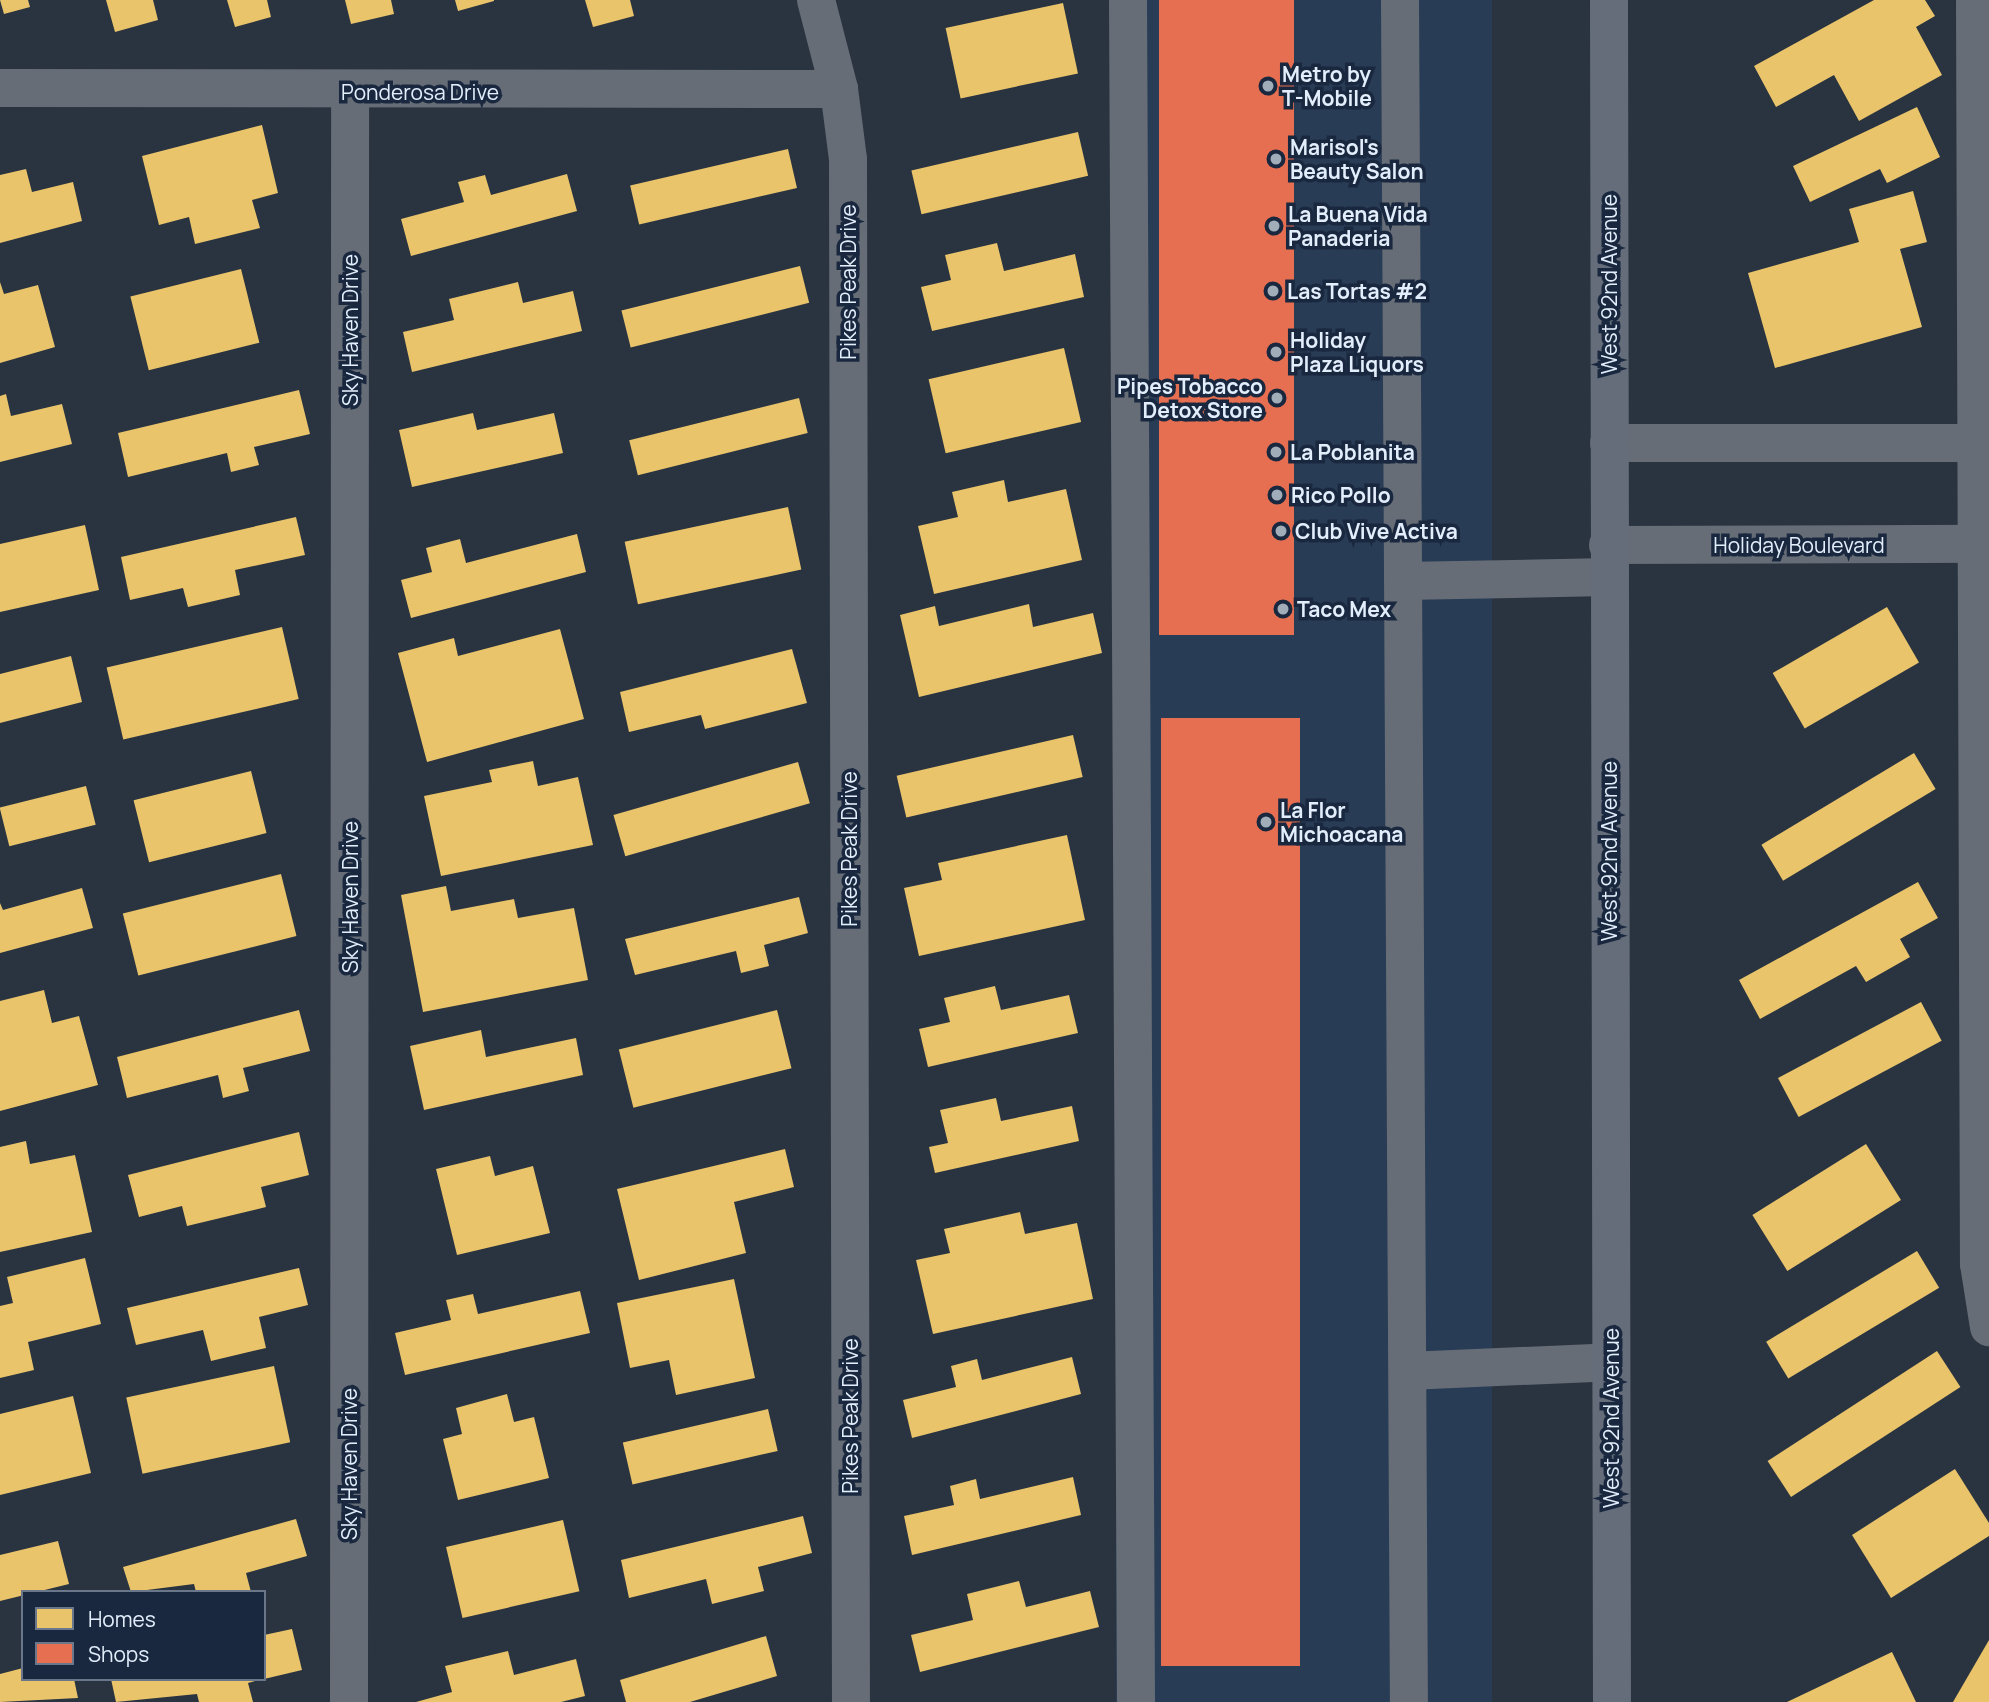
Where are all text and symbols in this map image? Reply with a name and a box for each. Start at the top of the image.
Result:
place label: Metro by T-Mobile [1282,61,1372,111]
marker: Metro by T-Mobile [1260,78,1276,94]
street label: Ponderosa Drive [341,79,499,105]
place label: Marisol's Beauty Salon [1290,134,1424,184]
marker: Marisol's Beauty Salon [1268,151,1284,167]
street label: West 92nd Avenue [1596,194,1622,374]
place label: La Buena Vida Panaderia [1288,201,1428,251]
street label: Pikes Peak Drive [835,204,861,360]
marker: La Buena Vida Panaderia [1266,218,1282,234]
street label: Sky Haven Drive [337,254,363,406]
place label: Las Tortas #2 [1287,278,1427,304]
marker: Las Tortas #2 [1265,283,1281,299]
place label: Holiday Plaza Liquors [1290,327,1424,377]
marker: Holiday Plaza Liquors [1268,344,1284,360]
place label: Pipes Tobacco Detox Store [1117,373,1263,423]
marker: Pipes Tobacco Detox Store [1269,390,1285,406]
place label: La Poblanita [1290,439,1415,465]
marker: La Poblanita [1268,444,1284,460]
place label: Rico Pollo [1291,482,1391,508]
marker: Rico Pollo [1269,487,1285,503]
place label: Club Vive Activa [1295,518,1458,544]
marker: Club Vive Activa [1273,523,1289,539]
street label: Holiday Boulevard [1713,532,1885,558]
place label: Taco Mex [1297,596,1391,622]
marker: Taco Mex [1275,601,1291,617]
street label: West 92nd Avenue [1596,761,1622,941]
street label: Pikes Peak Drive [836,771,862,927]
place label: La Flor Michoacana [1280,797,1403,847]
marker: La Flor Michoacana [1258,814,1274,830]
street label: Sky Haven Drive [337,821,363,973]
street label: West 92nd Avenue [1598,1328,1624,1508]
street label: Pikes Peak Drive [837,1338,863,1494]
street label: Sky Haven Drive [336,1388,362,1540]
legend [21,1590,266,1681]
text: Homes [88,1605,156,1633]
text: Shops [88,1640,149,1668]

